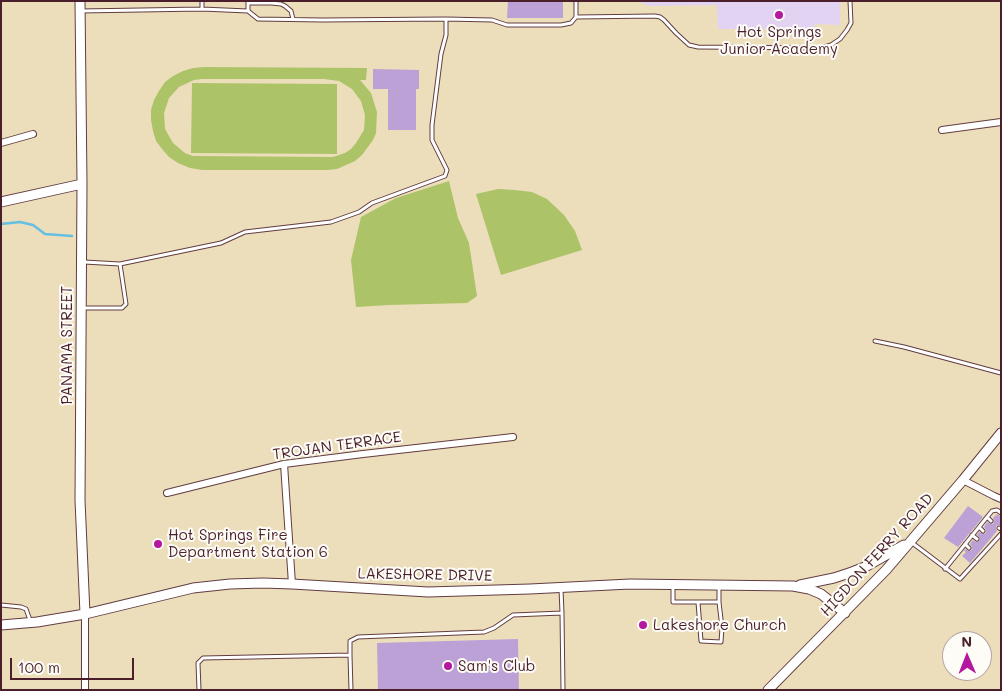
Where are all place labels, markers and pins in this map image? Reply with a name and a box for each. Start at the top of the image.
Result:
marker: Hot Springs Junior Academy [773,9,785,21]
place label: Hot Springs Junior Academy [720,23,838,58]
place label: Hot Springs Fire Department Station 6 [168,526,328,561]
marker: Hot Springs Fire Department Station 6 [152,538,164,550]
place label: Lakeshore Church [653,616,786,634]
marker: Lakeshore Church [637,619,649,631]
place label: Sam's Club [458,657,535,675]
marker: Sam's Club [442,660,454,672]

